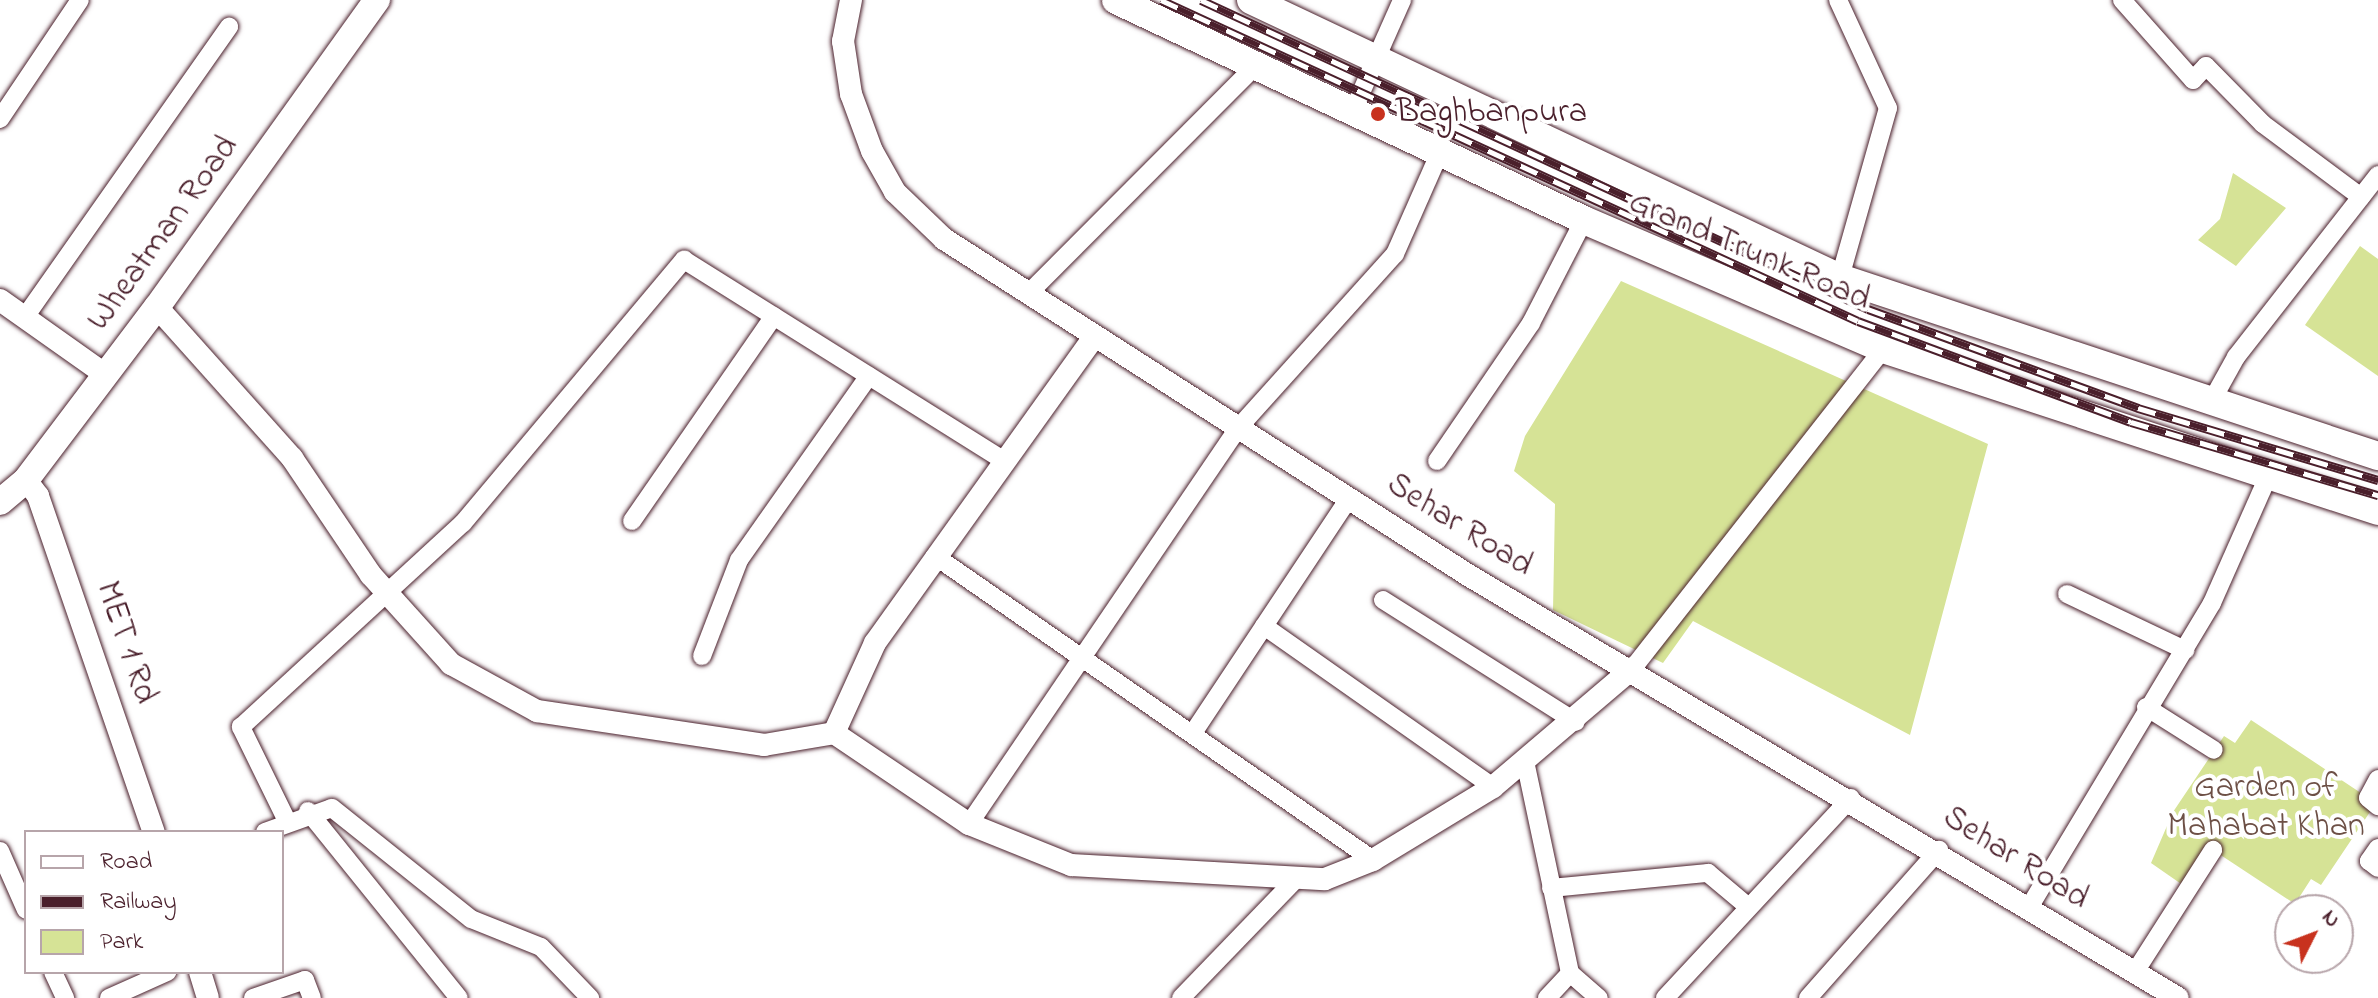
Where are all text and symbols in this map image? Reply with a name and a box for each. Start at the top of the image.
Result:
place label: Baghbanpura [1396,94,1587,134]
marker: Baghbanpura [1367,103,1389,125]
street label: Wheatman Road [79,128,249,340]
street label: Grand Trunk Road [1622,183,1876,321]
street label: Sehar Road [1378,465,1540,587]
street label: MET 1 Rd [85,577,165,709]
park label: Garden of Mahabat Khan [2167,768,2365,848]
street label: Sehar Road [1934,798,2096,920]
legend [24,830,284,974]
text: Road [100,845,152,880]
text: Railway [100,885,177,920]
north arrow [2274,894,2354,974]
text: N [2313,903,2347,936]
text: Park [100,925,143,960]

